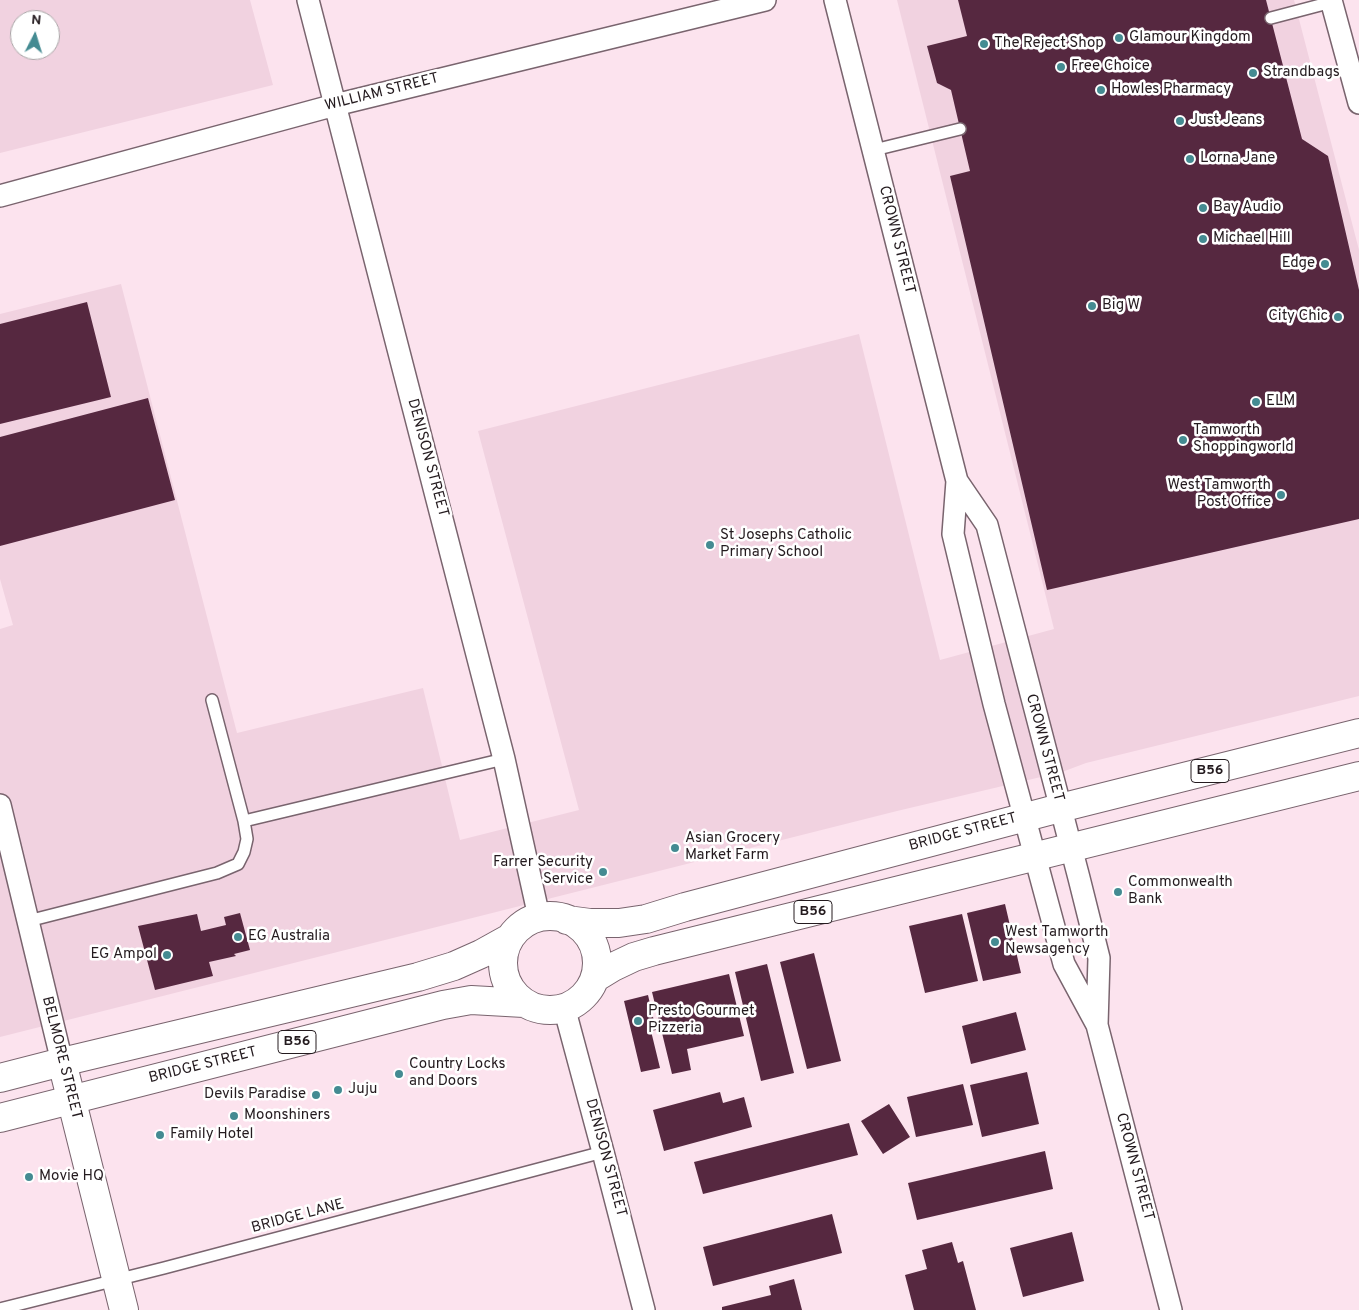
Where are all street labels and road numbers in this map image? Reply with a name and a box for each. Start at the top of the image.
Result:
street label: WILLIAM STREET [323,70,441,116]
street label: CROWN STREET [874,184,918,296]
street label: DENISON STREET [403,397,451,519]
street label: CROWN STREET [1021,692,1067,804]
road number: B56 [1191,759,1229,782]
street label: BRIDGE STREET [907,810,1019,856]
road number: B56 [794,900,832,924]
street label: BELMORE STREET [37,995,85,1121]
road number: B56 [278,1030,316,1054]
street label: BRIDGE STREET [147,1044,259,1088]
street label: DENISON STREET [581,1097,629,1219]
street label: CROWN STREET [1111,1111,1157,1223]
street label: BRIDGE LANE [250,1196,346,1238]

